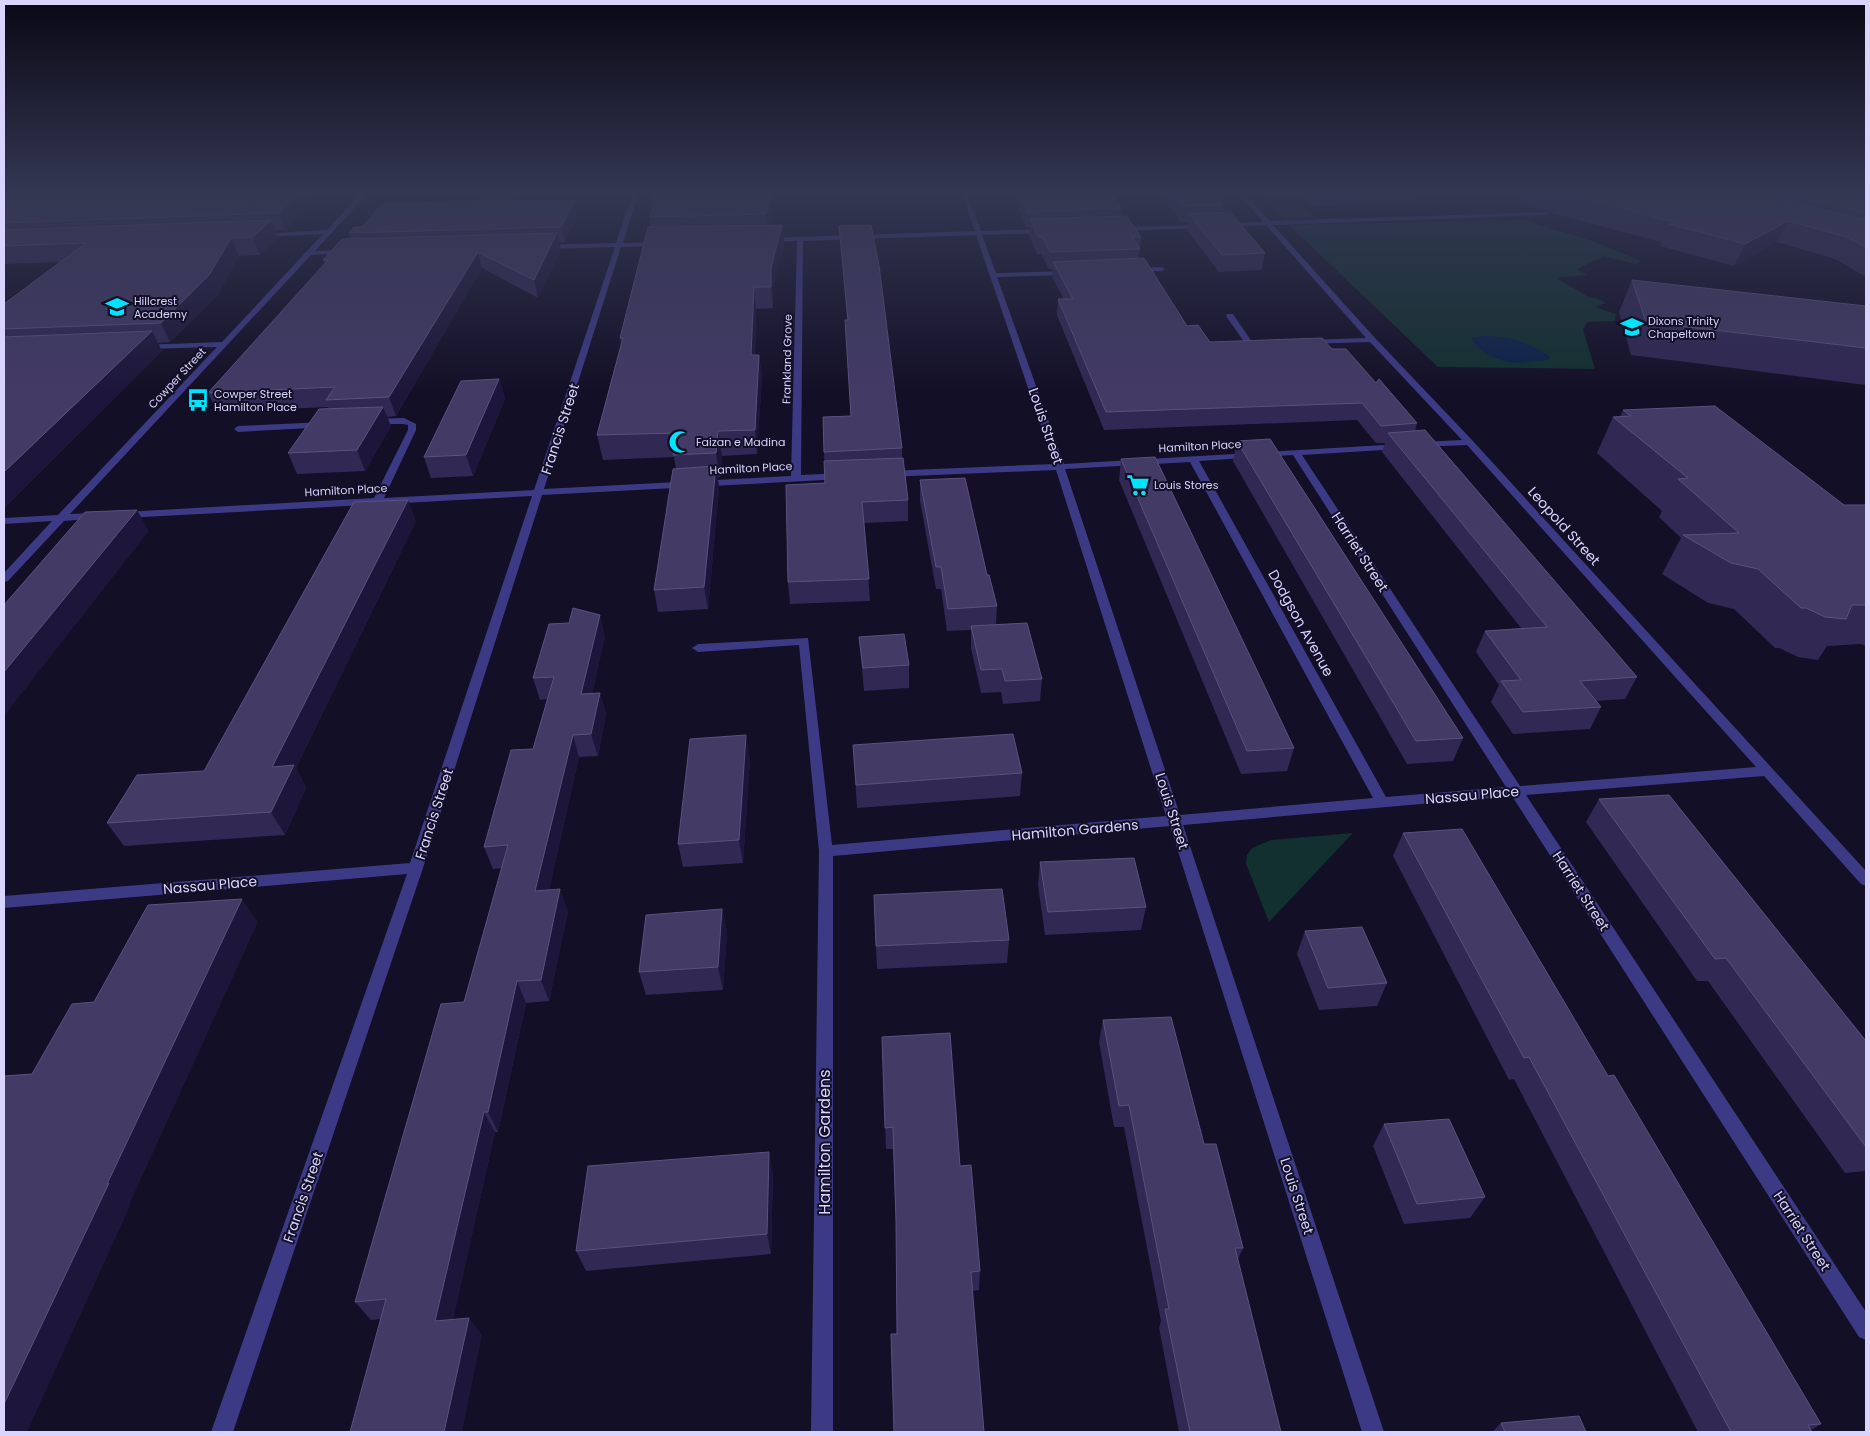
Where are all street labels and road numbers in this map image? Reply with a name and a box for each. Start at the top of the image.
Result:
street label: Frankland Grove [778,314,796,404]
street label: Cowper Street [145,344,209,412]
street label: Francis Street [536,381,584,477]
street label: Louis Street [1024,385,1068,467]
street label: Hamilton Place [1158,436,1242,456]
street label: Hamilton Place [709,458,793,478]
street label: Hamilton Place [304,480,388,500]
street label: Leopold Street [1523,482,1605,570]
street label: Harriet Street [1327,508,1393,596]
street label: Dodgson Avenue [1263,566,1339,680]
street label: Francis Street [410,766,458,862]
street label: Louis Street [1150,770,1194,852]
street label: Nassau Place [1424,781,1520,809]
street label: Hamilton Gardens [1011,814,1139,846]
street label: Harriet Street [1548,847,1614,935]
street label: Nassau Place [162,871,258,899]
street label: Hamilton Gardens [813,1069,836,1215]
street label: Francis Street [278,1149,328,1245]
street label: Louis Street [1275,1155,1319,1237]
street label: Harriet Street [1769,1187,1835,1275]

